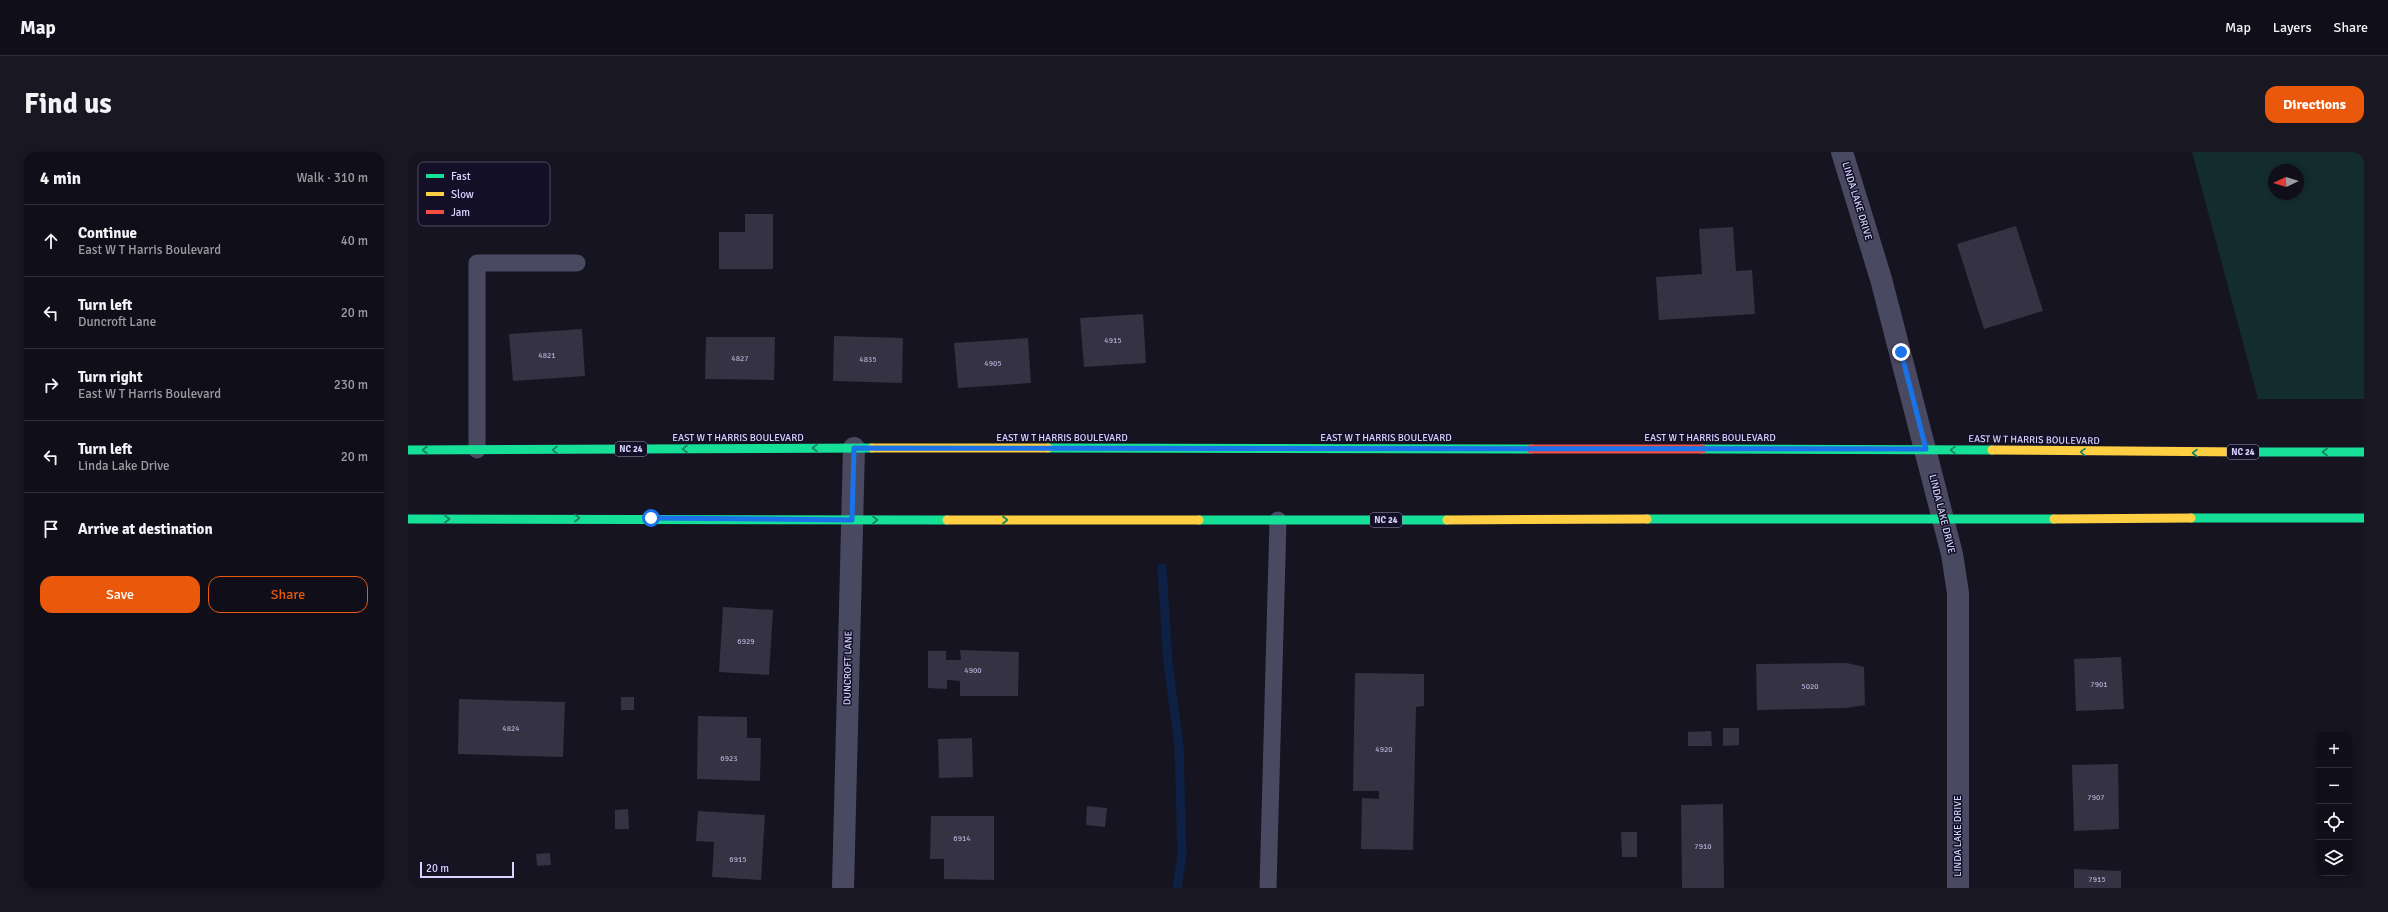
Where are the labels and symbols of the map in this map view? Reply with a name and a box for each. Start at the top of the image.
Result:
street label: LINDA LAKE DRIVE [1839,160,1875,242]
legend [418,162,550,226]
north arrow [2268,164,2304,200]
text: Fast [451,170,471,183]
text: Slow [451,188,474,201]
text: Jam [451,206,470,219]
house number: 4915 [1104,335,1122,345]
route end [1892,343,1910,361]
house number: 4821 [538,350,556,360]
house number: 4827 [731,353,749,363]
house number: 4835 [859,354,877,364]
house number: 4905 [984,358,1002,368]
street label: EAST W T HARRIS BOULEVARD [672,432,804,444]
street label: EAST W T HARRIS BOULEVARD [996,432,1128,444]
street label: EAST W T HARRIS BOULEVARD [1320,432,1452,444]
street label: EAST W T HARRIS BOULEVARD [1644,432,1776,444]
street label: EAST W T HARRIS BOULEVARD [1968,433,2100,447]
road number: NC 24 [615,442,647,456]
one-way arrow [812,444,818,452]
one-way arrow [682,445,688,453]
road number: NC 24 [2227,445,2259,459]
one-way arrow [422,446,428,454]
one-way arrow [552,446,558,454]
one-way arrow [1950,446,1956,454]
one-way arrow [2080,448,2086,456]
one-way arrow [2322,448,2328,456]
one-way arrow [2192,449,2198,457]
street label: LINDA LAKE DRIVE [1926,473,1958,555]
route start [642,509,660,527]
road number: NC 24 [1370,513,1402,527]
one-way arrow [574,514,580,522]
one-way arrow [444,515,450,523]
one-way arrow [872,516,878,524]
one-way arrow [1002,516,1008,524]
street label: DUNCROFT LANE [841,630,855,705]
house number: 6929 [737,636,755,646]
house number: 4900 [964,665,982,675]
house number: 7901 [2090,679,2108,689]
house number: 5020 [1801,681,1819,691]
house number: 4824 [502,723,520,733]
house number: 4920 [1375,744,1393,754]
house number: 6923 [720,753,738,763]
house number: 7907 [2087,792,2105,802]
street label: LINDA LAKE DRIVE [1952,795,1964,877]
house number: 6914 [953,833,971,843]
house number: 7910 [1694,841,1712,851]
house number: 6915 [729,854,747,864]
scale bar [420,860,514,879]
house number: 7915 [2088,874,2106,884]

